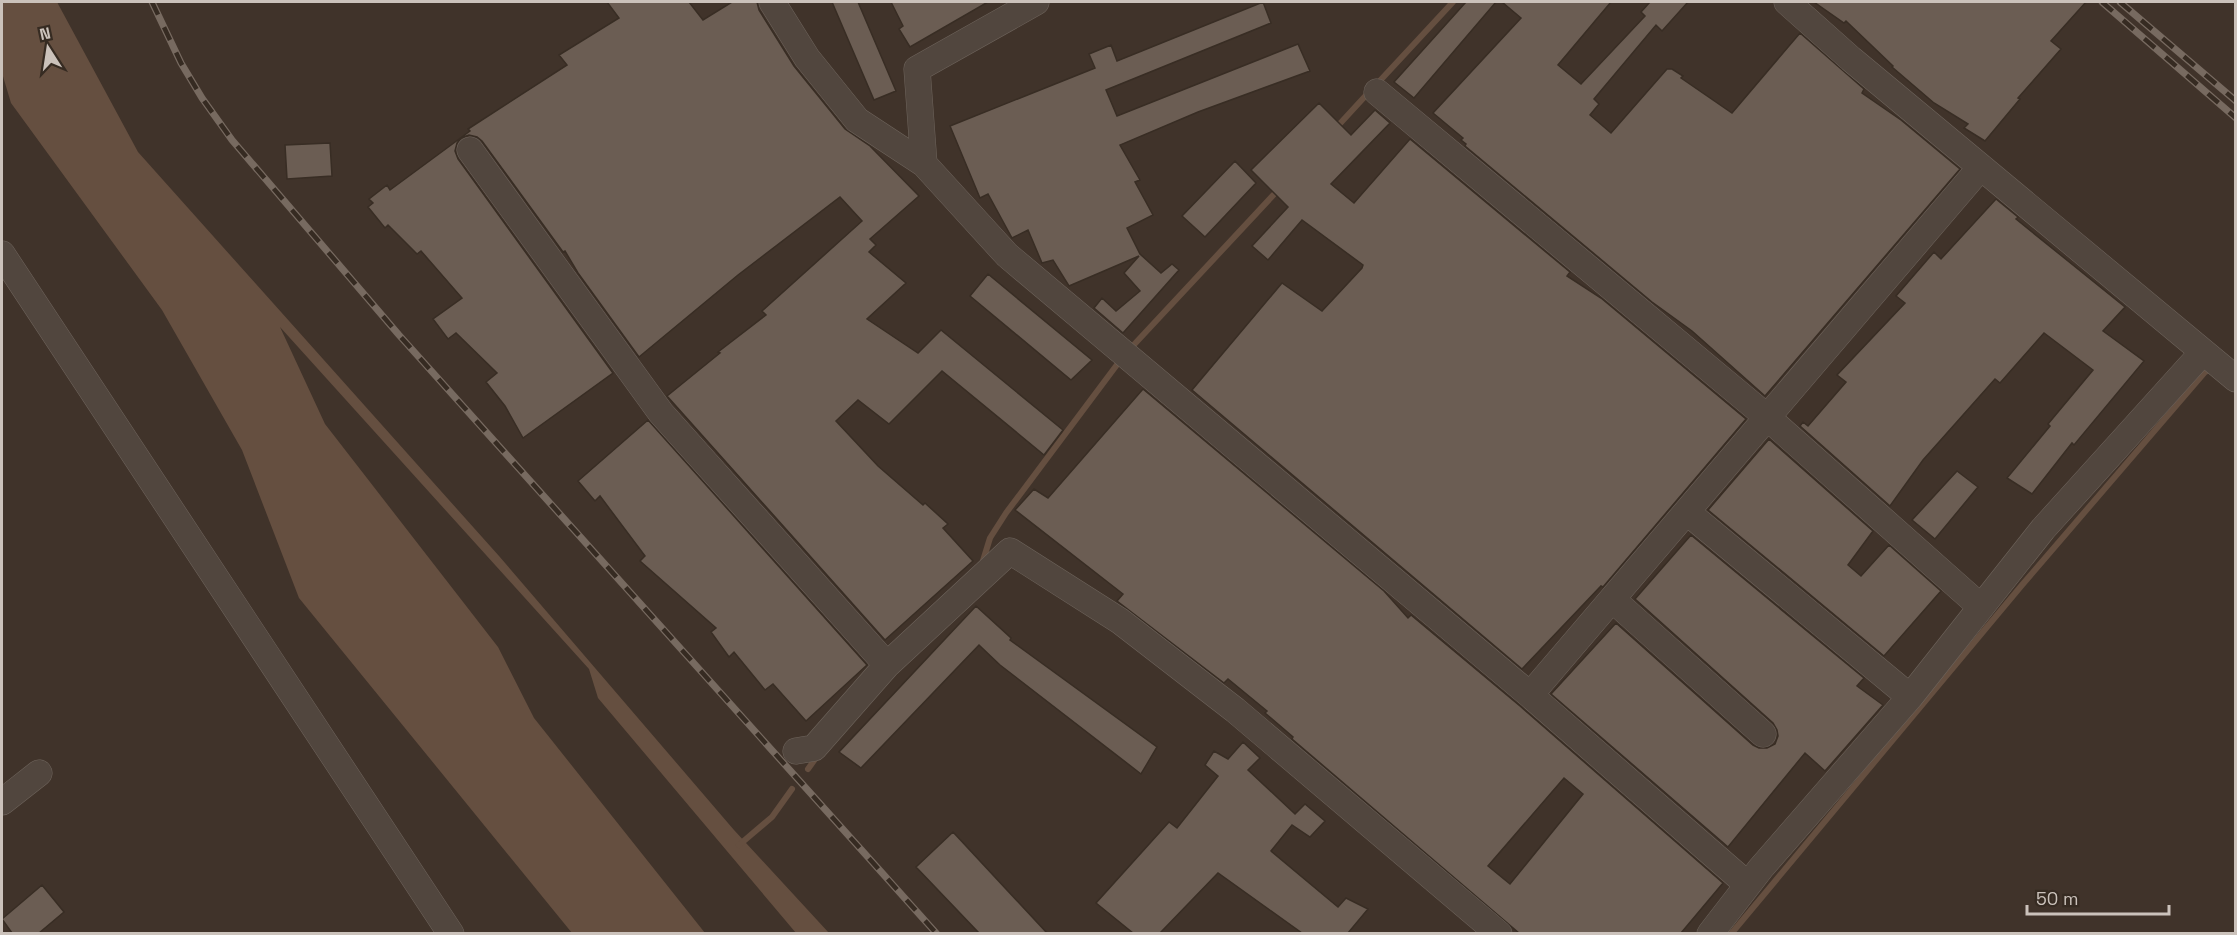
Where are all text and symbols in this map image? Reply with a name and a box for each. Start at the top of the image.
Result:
north arrow [18,18,78,78]
text: N [38,22,52,45]
scale bar [2027,878,2170,916]
text: 50 m [2036,887,2078,910]

